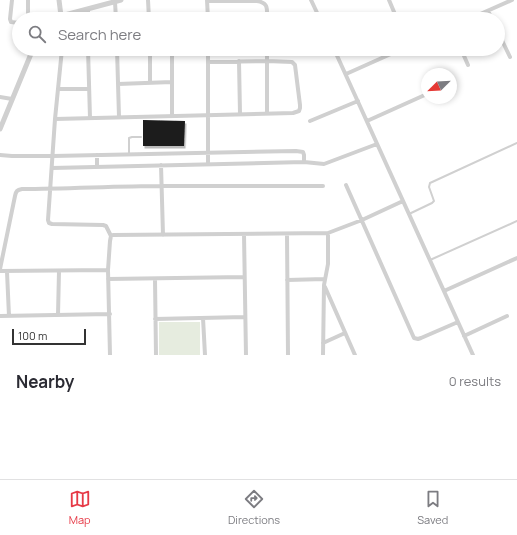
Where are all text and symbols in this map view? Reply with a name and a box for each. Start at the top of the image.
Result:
search box [12,12,505,56]
icon: search [26,23,48,45]
text: Search here [58,24,141,45]
north arrow [421,68,457,104]
scale bar [12,327,86,346]
text: 100 m [18,328,47,343]
text: Nearby [16,370,74,393]
text: 0 results [449,372,501,390]
tab: Map [69,488,91,527]
tab: Directions [228,488,280,527]
tab: Saved [417,488,448,527]

